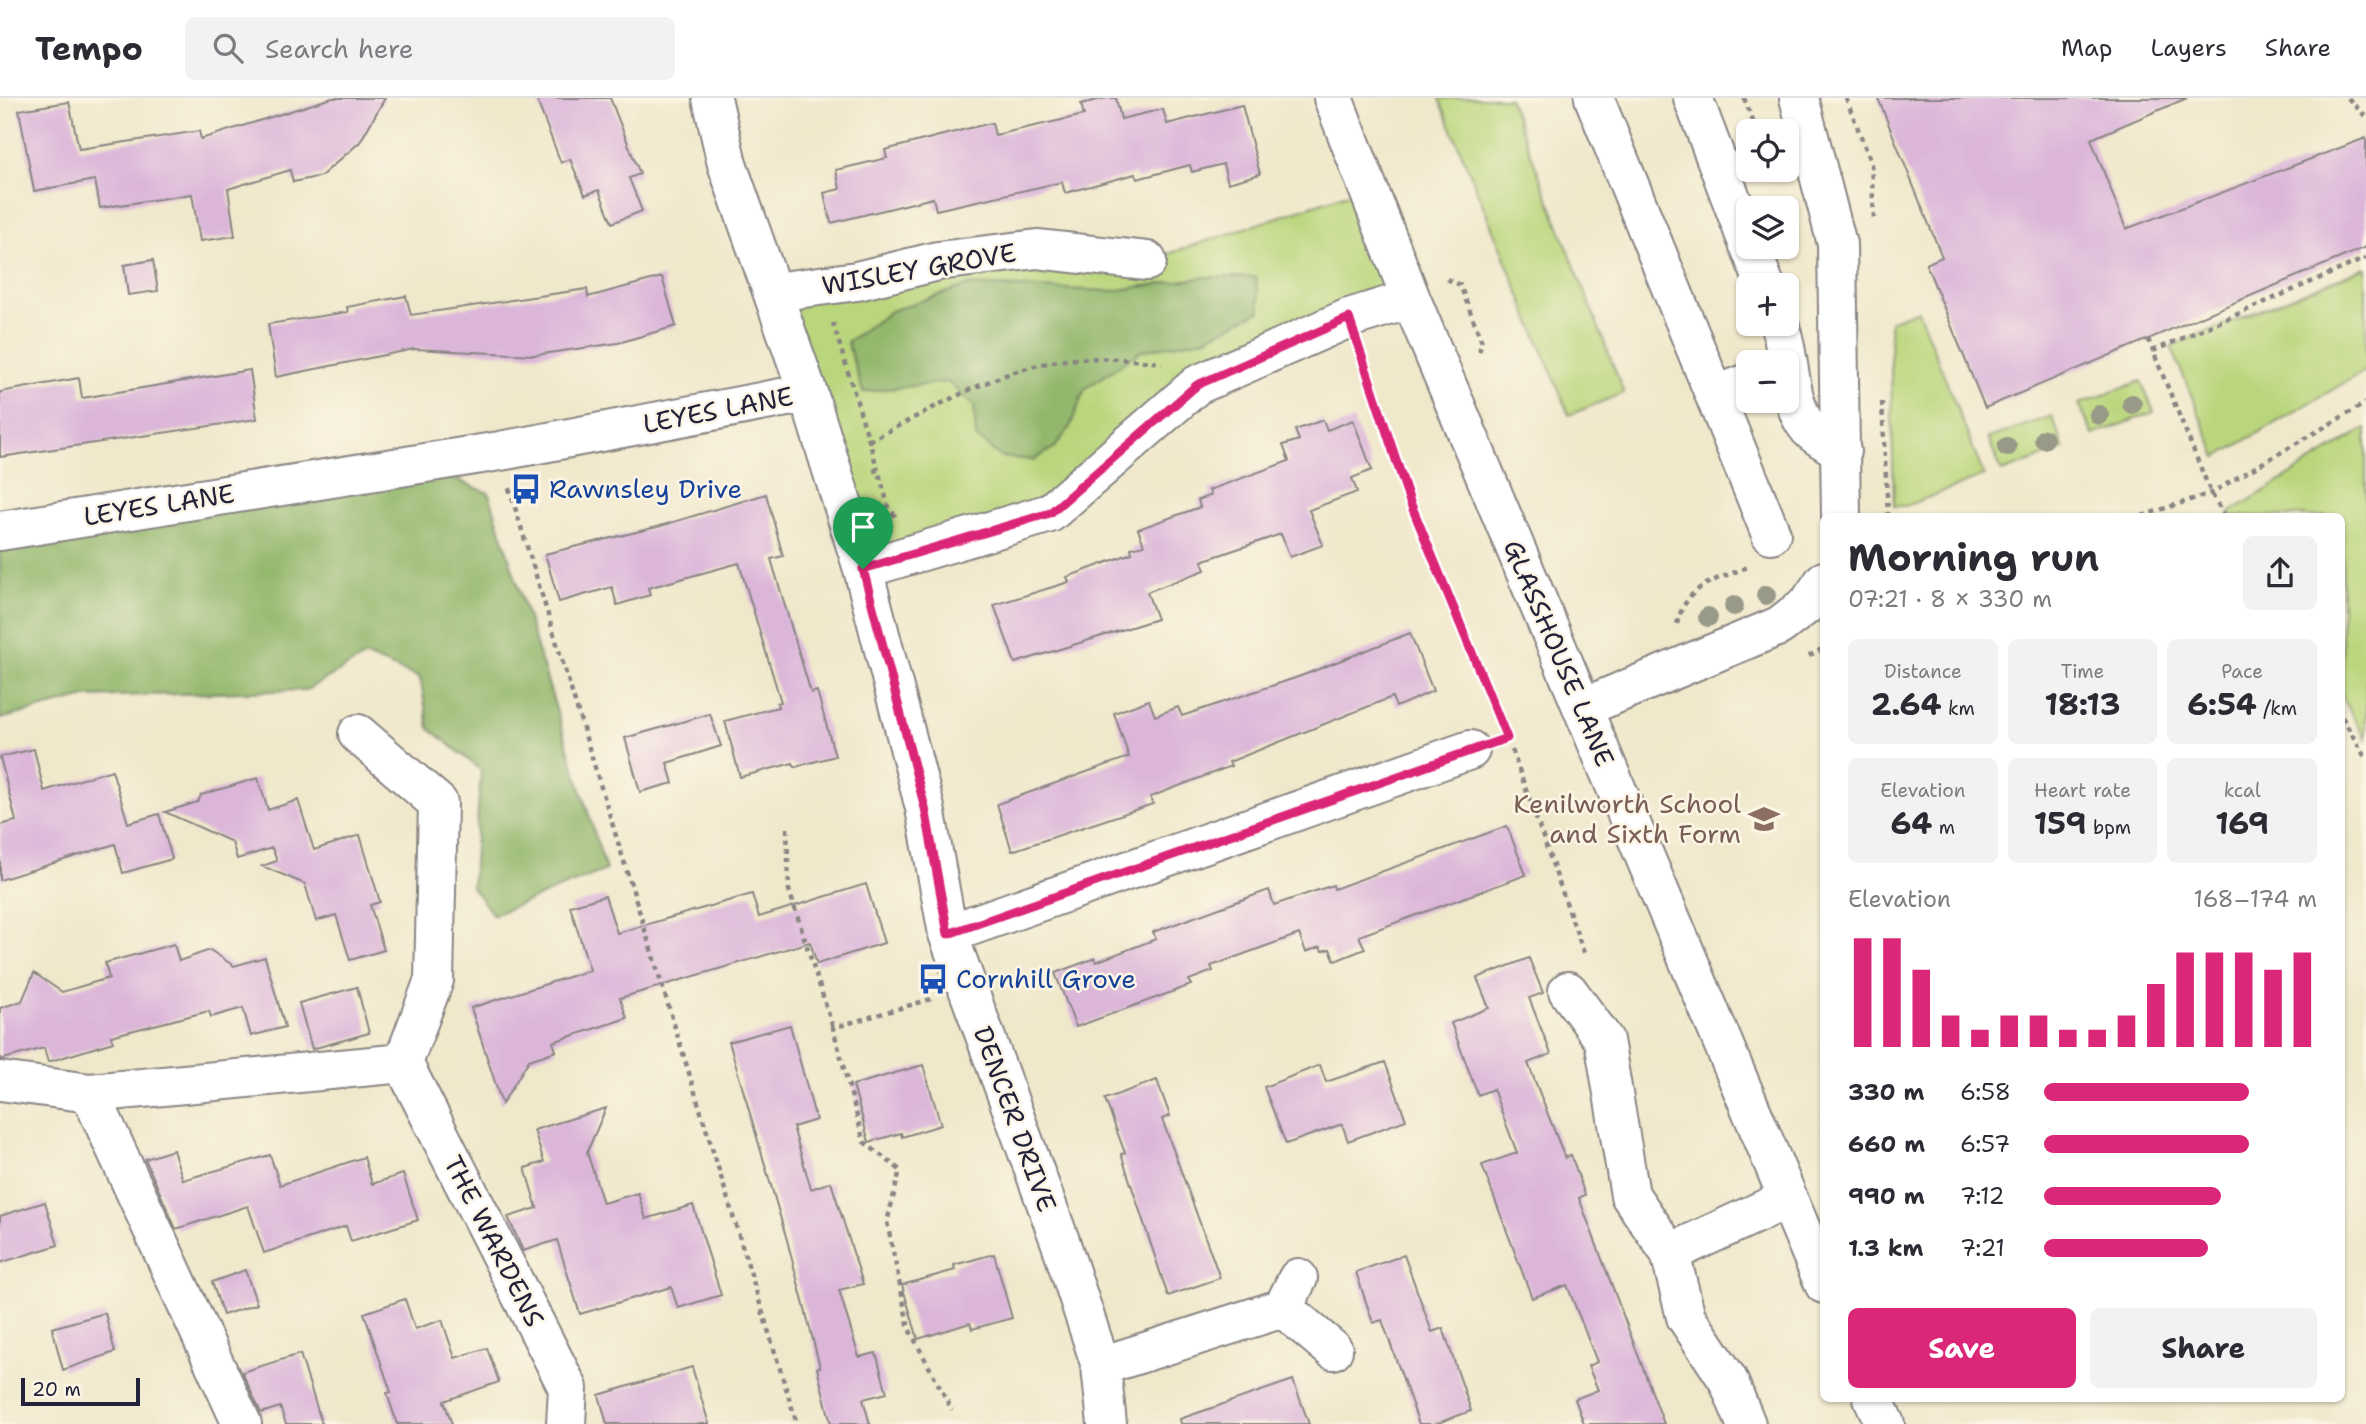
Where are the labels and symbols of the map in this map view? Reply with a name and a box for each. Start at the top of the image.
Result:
street label: WISLEY GROVE [819,234,1019,303]
street label: LEYES LANE [640,378,796,441]
place label: Rawnsley Drive [549,471,742,506]
bus stop icon: Rawnsley Drive [509,472,543,506]
street label: LEYES LANE [81,475,237,534]
pin [833,497,893,569]
street label: GLASSHOUSE LANE [1496,534,1623,771]
place label: Kenilworth School and Sixth Form [1513,786,1741,851]
school or university icon: Kenilworth School and Sixth Form [1747,802,1781,836]
place label: Cornhill Grove [956,961,1136,996]
bus stop icon: Cornhill Grove [916,962,950,996]
street label: DENCER DRIVE [966,1021,1065,1216]
street label: THE WARDENS [436,1149,553,1332]
scale bar [21,1375,140,1407]

